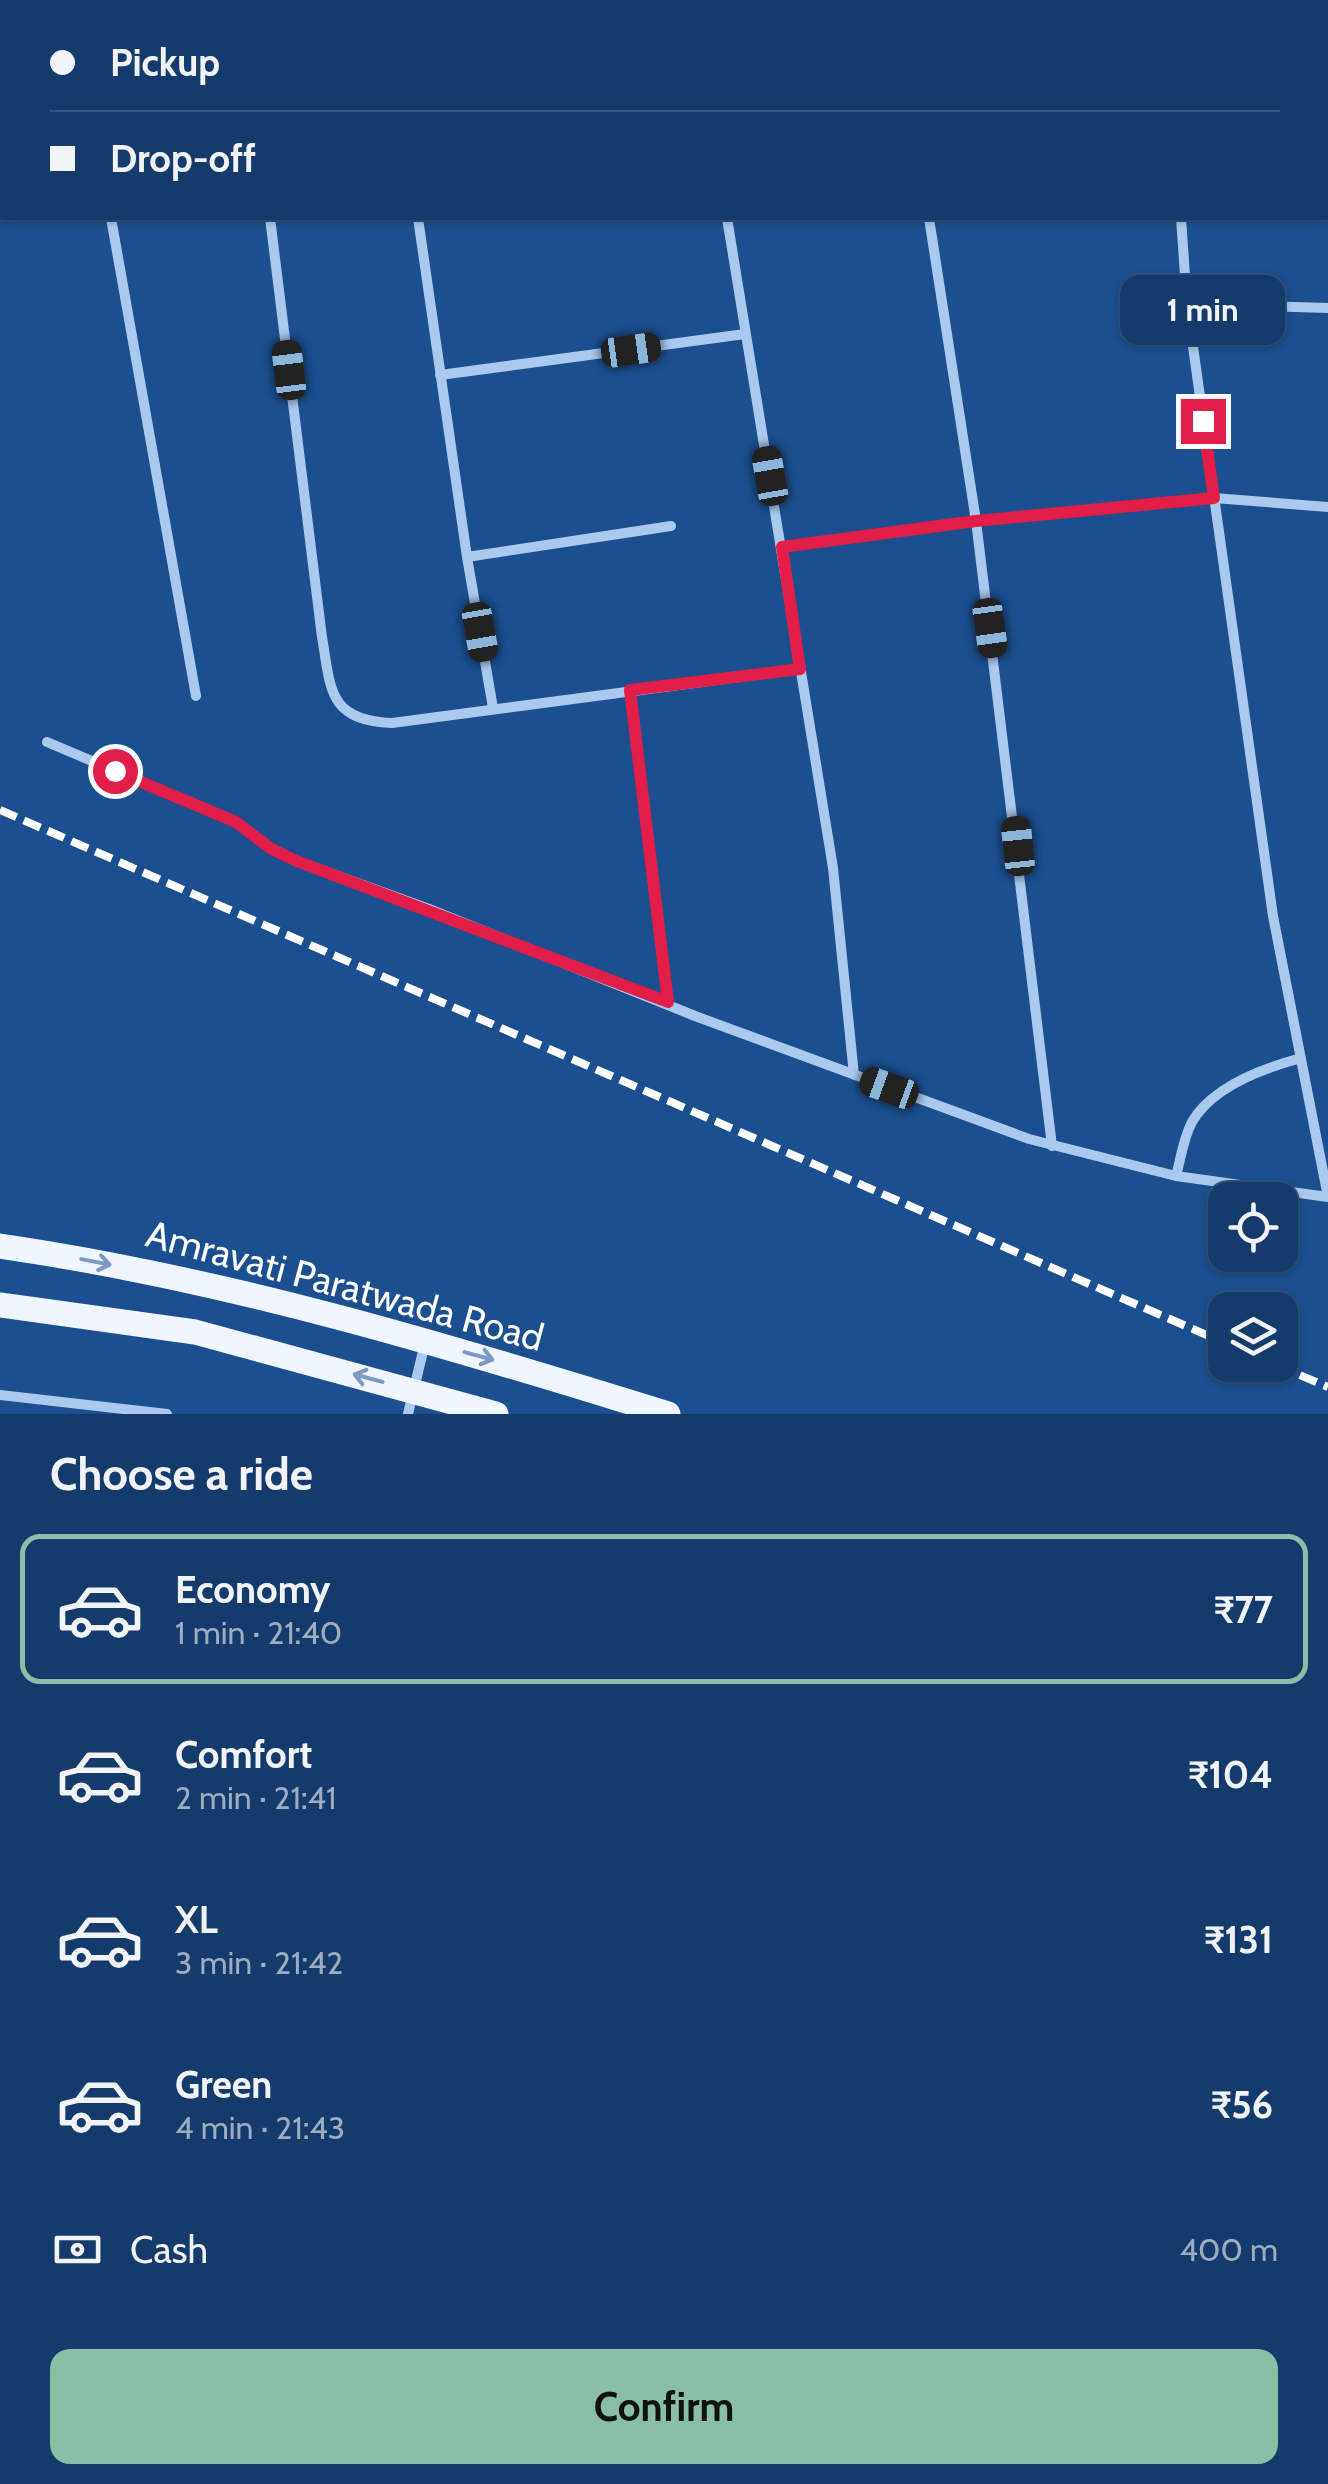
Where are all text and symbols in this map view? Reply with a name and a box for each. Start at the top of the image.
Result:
text: Pickup [110,39,220,86]
text: Drop-off [110,135,256,182]
callout: 1 min [1120,276,1286,346]
text: 1 min [1166,290,1239,329]
car [599,331,663,369]
car [270,338,308,402]
route end [1181,399,1226,444]
car [750,444,790,508]
car [971,596,1009,660]
car [460,600,500,664]
route start [93,749,138,794]
car [1000,815,1036,877]
car [856,1064,922,1112]
map controls [1208,1182,1298,1382]
button: locate [1208,1182,1298,1272]
street label: Amravati Paratwada Road [141,1210,549,1361]
one-way arrow [79,1253,111,1272]
button: layers [1208,1292,1298,1382]
one-way arrow [463,1348,494,1367]
one-way arrow [353,1367,385,1386]
text: Choose a ride [50,1447,313,1501]
icon: car [55,1564,145,1654]
text: Economy [175,1566,330,1613]
text: ₹77 [1214,1586,1273,1633]
text: 1 min · 21:40 [175,1613,342,1652]
icon: car [55,1729,145,1819]
text: Comfort [175,1731,312,1778]
text: ₹104 [1188,1751,1273,1798]
text: 2 min · 21:41 [175,1778,337,1817]
icon: car [55,1894,145,1984]
text: XL [175,1896,218,1943]
text: ₹131 [1204,1916,1273,1963]
text: 3 min · 21:42 [175,1943,343,1982]
icon: car [55,2059,145,2149]
text: Green [175,2061,272,2108]
text: ₹56 [1211,2081,1273,2128]
text: 4 min · 21:43 [175,2108,345,2147]
icon: cash [50,2222,105,2277]
text: Cash [130,2226,208,2273]
text: 400 m [1180,2230,1278,2269]
button: Confirm [50,2349,1278,2464]

